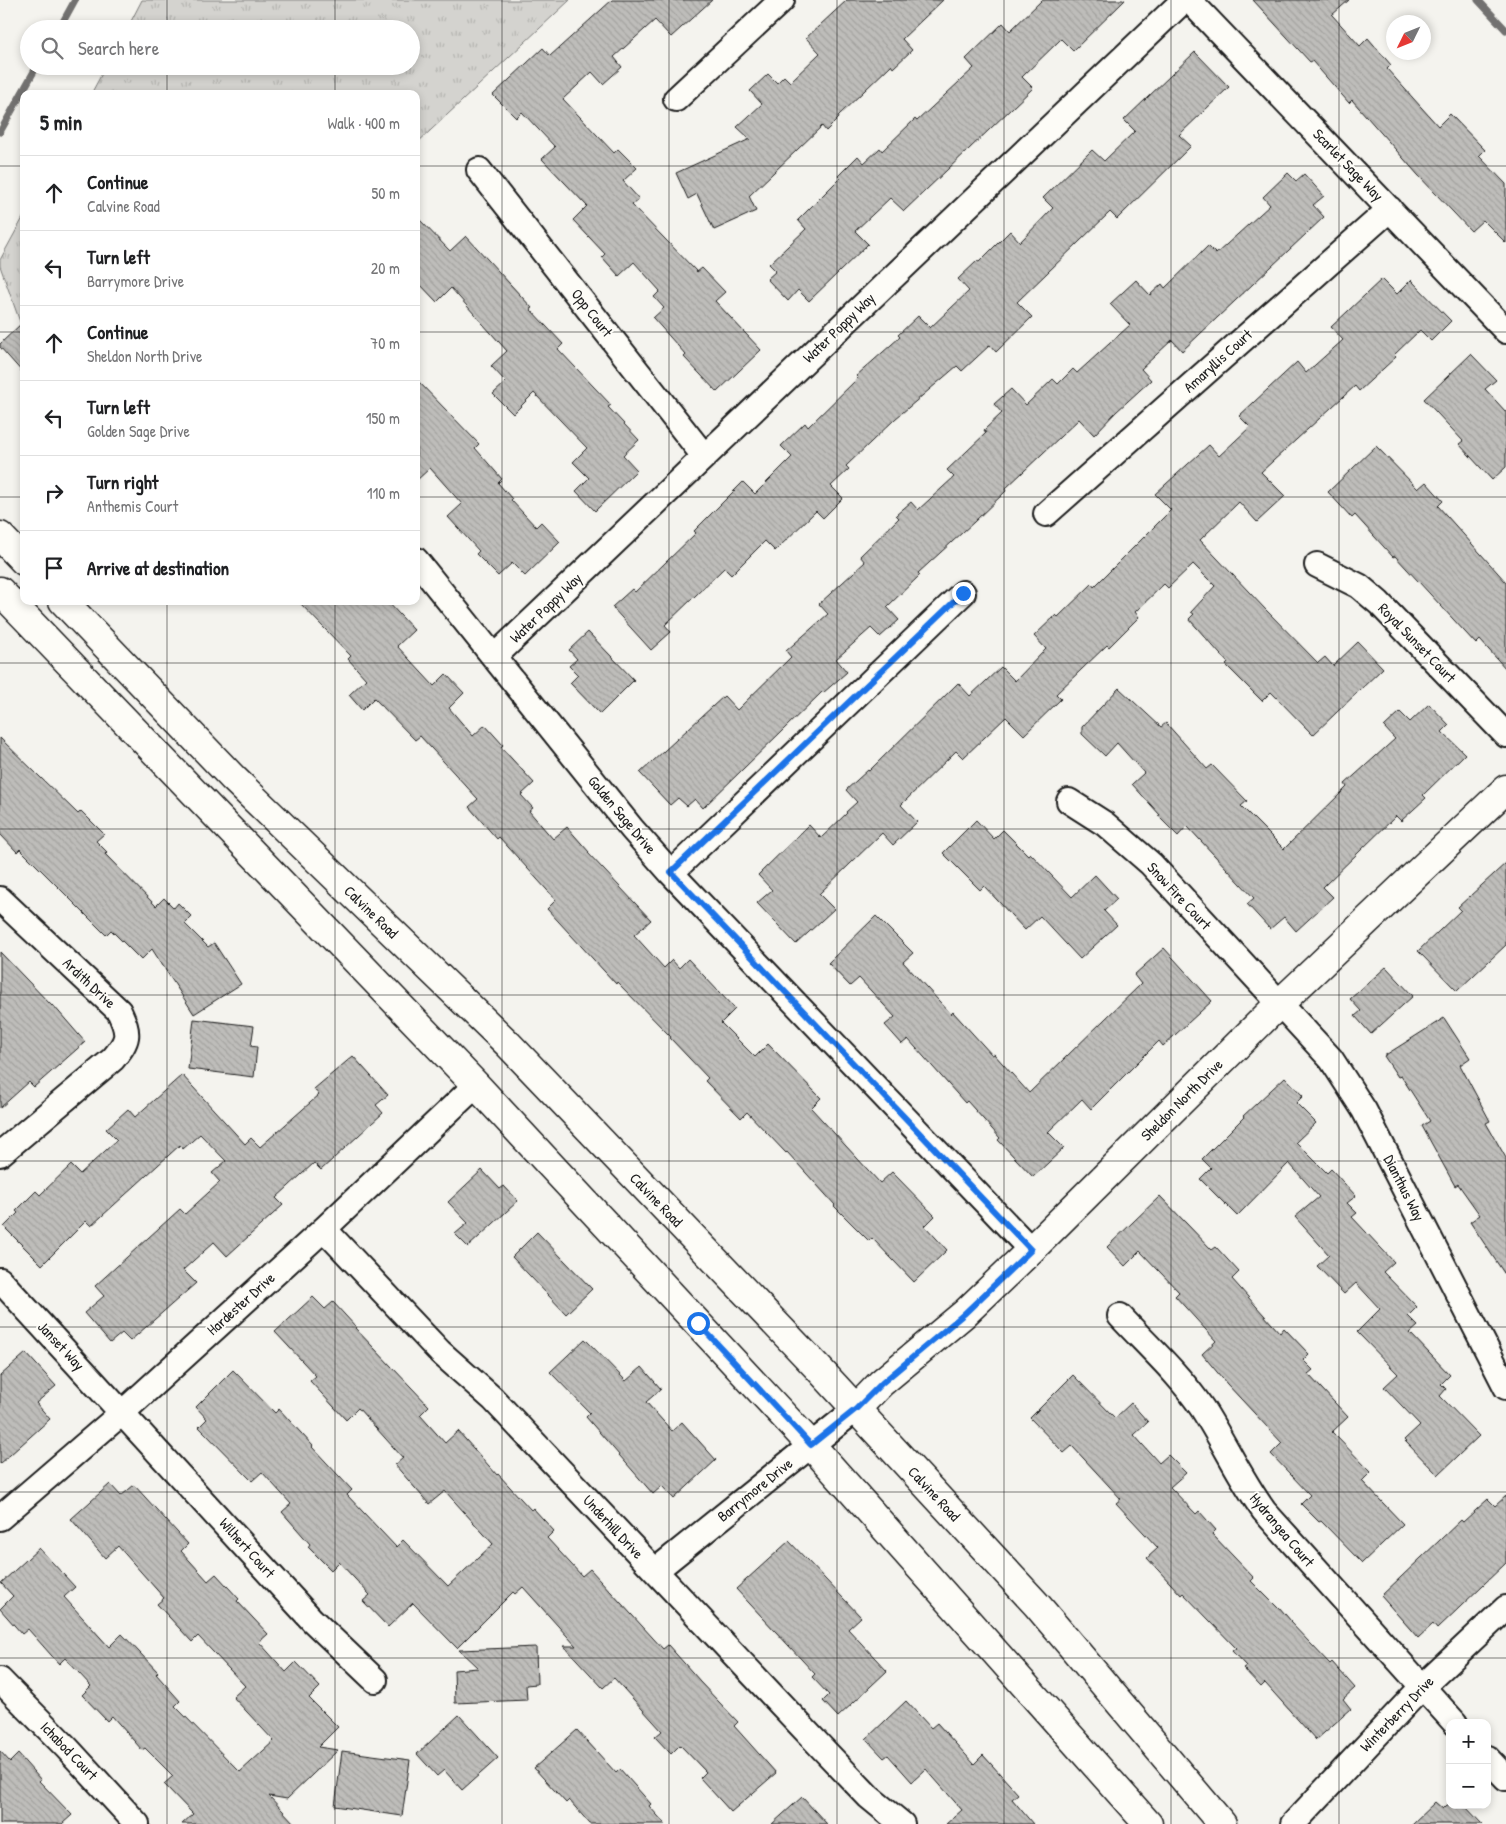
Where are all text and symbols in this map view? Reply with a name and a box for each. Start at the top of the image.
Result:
north arrow [1386,15,1431,60]
search box [20,20,420,75]
icon: search [38,34,66,62]
text: Search here [78,35,159,61]
text: 5 min [40,108,82,137]
text: Walk · 400 m [328,112,400,134]
street label: Scarlet Sage Way [1308,124,1388,205]
text: Continue [87,169,148,195]
icon: ahead [40,179,68,207]
text: 50 m [372,182,400,204]
text: Calvine Road [87,195,160,217]
text: Turn left [87,244,150,270]
icon: left [40,254,68,282]
text: 20 m [371,257,400,279]
text: Barrymore Drive [87,270,184,292]
street label: Opp Court [567,284,618,342]
street label: Water Poppy Way [798,288,879,367]
text: Continue [87,319,148,345]
street label: Amaryllis Court [1179,324,1257,397]
icon: ahead [40,329,68,357]
text: 70 m [370,332,400,354]
text: Sheldon North Drive [87,345,202,367]
text: Turn left [87,394,150,420]
icon: left [40,404,68,432]
text: 150 m [366,407,400,429]
text: Golden Sage Drive [87,420,190,442]
text: Turn right [87,469,158,495]
icon: right [40,479,68,507]
text: 110 m [367,482,400,504]
text: Anthemis Court [87,495,178,517]
icon: arrive [40,554,68,582]
text: Arrive at destination [87,555,229,581]
street label: Water Poppy Way [505,568,586,647]
route end [952,582,975,605]
street label: Royal Sunset Court [1374,598,1462,688]
street label: Golden Sage Drive [583,771,661,858]
street label: Snow Fire Court [1143,857,1217,935]
street label: Calvine Road [340,880,403,943]
street label: Ardith Drive [58,953,120,1013]
street label: Sheldon North Drive [1136,1054,1227,1145]
street label: Dianthus Way [1379,1151,1430,1224]
street label: Calvine Road [625,1168,688,1232]
street label: Hardester Drive [202,1267,279,1340]
route start [687,1312,710,1335]
street label: Janset Way [33,1317,90,1375]
street label: Barrymore Drive [713,1453,797,1526]
street label: Calvine Road [903,1462,965,1526]
street label: Hydrangea Court [1245,1488,1320,1572]
street label: Underhill Drive [578,1490,648,1563]
street label: Wilhert Court [215,1513,281,1583]
street label: Winterberry Drive [1355,1671,1438,1756]
street label: Ichabod Court [36,1717,103,1785]
map controls [1446,1719,1491,1809]
button: + [1446,1719,1491,1764]
button: − [1446,1764,1491,1809]

